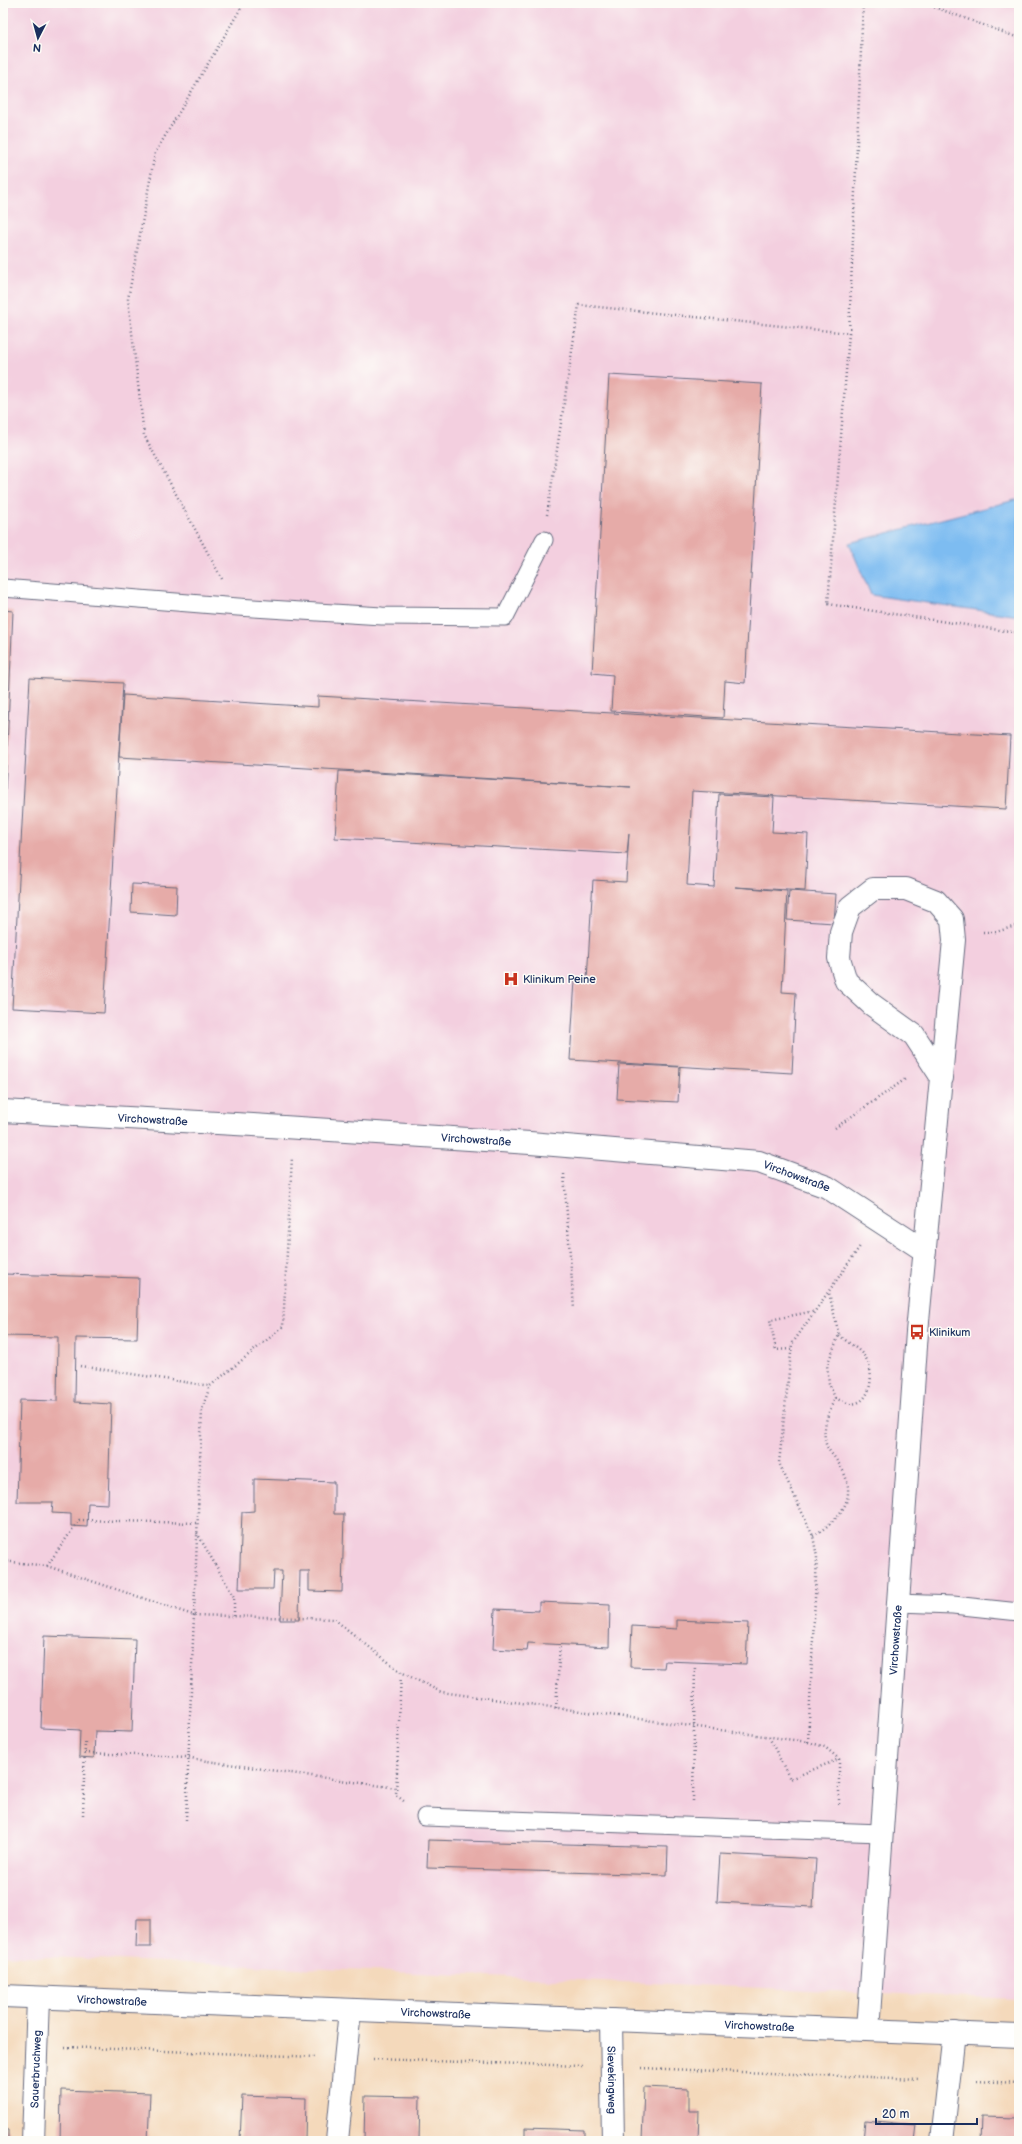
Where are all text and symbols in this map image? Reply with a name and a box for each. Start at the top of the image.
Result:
north arrow [18,18,58,58]
text: N [32,41,42,54]
hospital icon: Klinikum Peine [502,970,520,988]
place label: Klinikum Peine [523,973,596,986]
street label: Virchowstraße [117,1111,189,1128]
street label: Virchowstraße [441,1131,512,1149]
street label: Virchowstraße [761,1158,832,1195]
bus stop icon: Klinikum [908,1323,926,1341]
place label: Klinikum [929,1326,970,1339]
street label: Virchowstraße [887,1604,905,1675]
street label: Virchowstraße [77,1993,148,2009]
street label: Virchowstraße [400,2006,471,2021]
street label: Virchowstraße [724,2018,795,2034]
street label: Sauerbruchweg [28,2030,44,2108]
street label: Sievekingweg [604,2046,619,2114]
scale bar [876,2100,977,2126]
text: 20 m [882,2107,909,2122]

